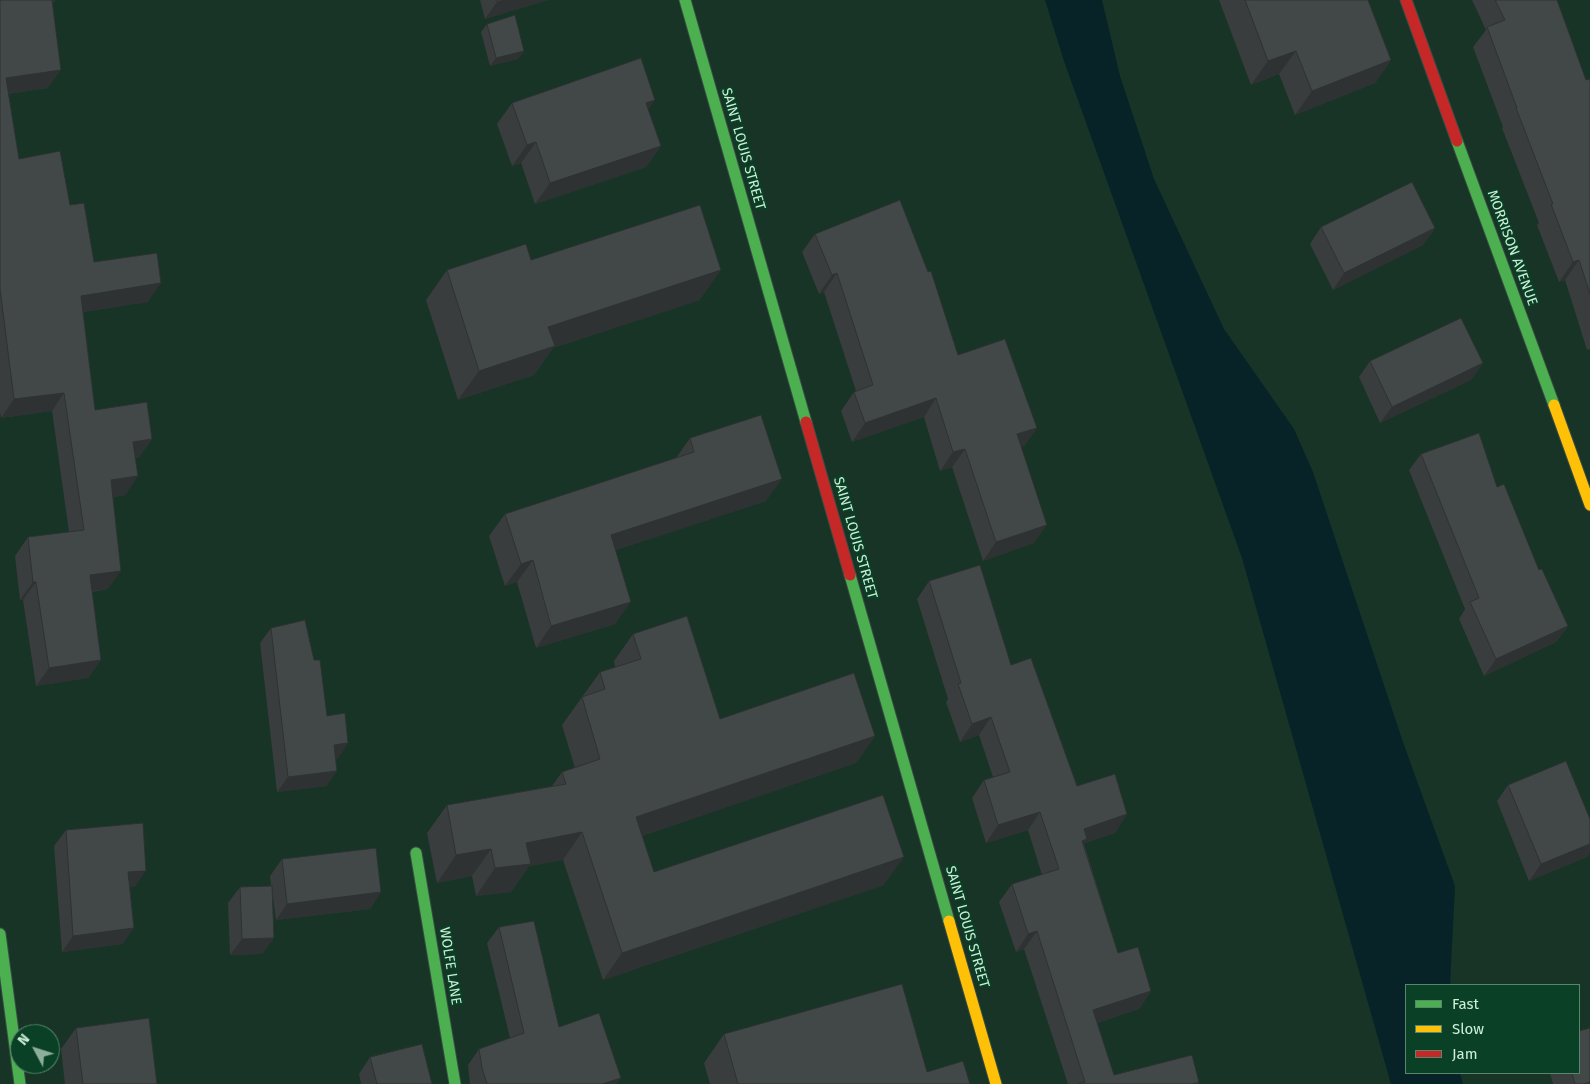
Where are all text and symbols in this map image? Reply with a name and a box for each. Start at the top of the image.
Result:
street label: SAINT LOUIS STREET [718,86,768,212]
street label: MORRISON AVENUE [1483,188,1541,308]
street label: SAINT LOUIS STREET [830,475,880,601]
street label: SAINT LOUIS STREET [942,864,992,990]
street label: WOLFE LANE [436,926,464,1006]
legend [1405,984,1580,1074]
text: Fast [1452,995,1479,1013]
text: Slow [1452,1020,1484,1038]
north arrow [10,1024,60,1074]
text: N [14,1031,33,1049]
text: Jam [1452,1045,1478,1063]

